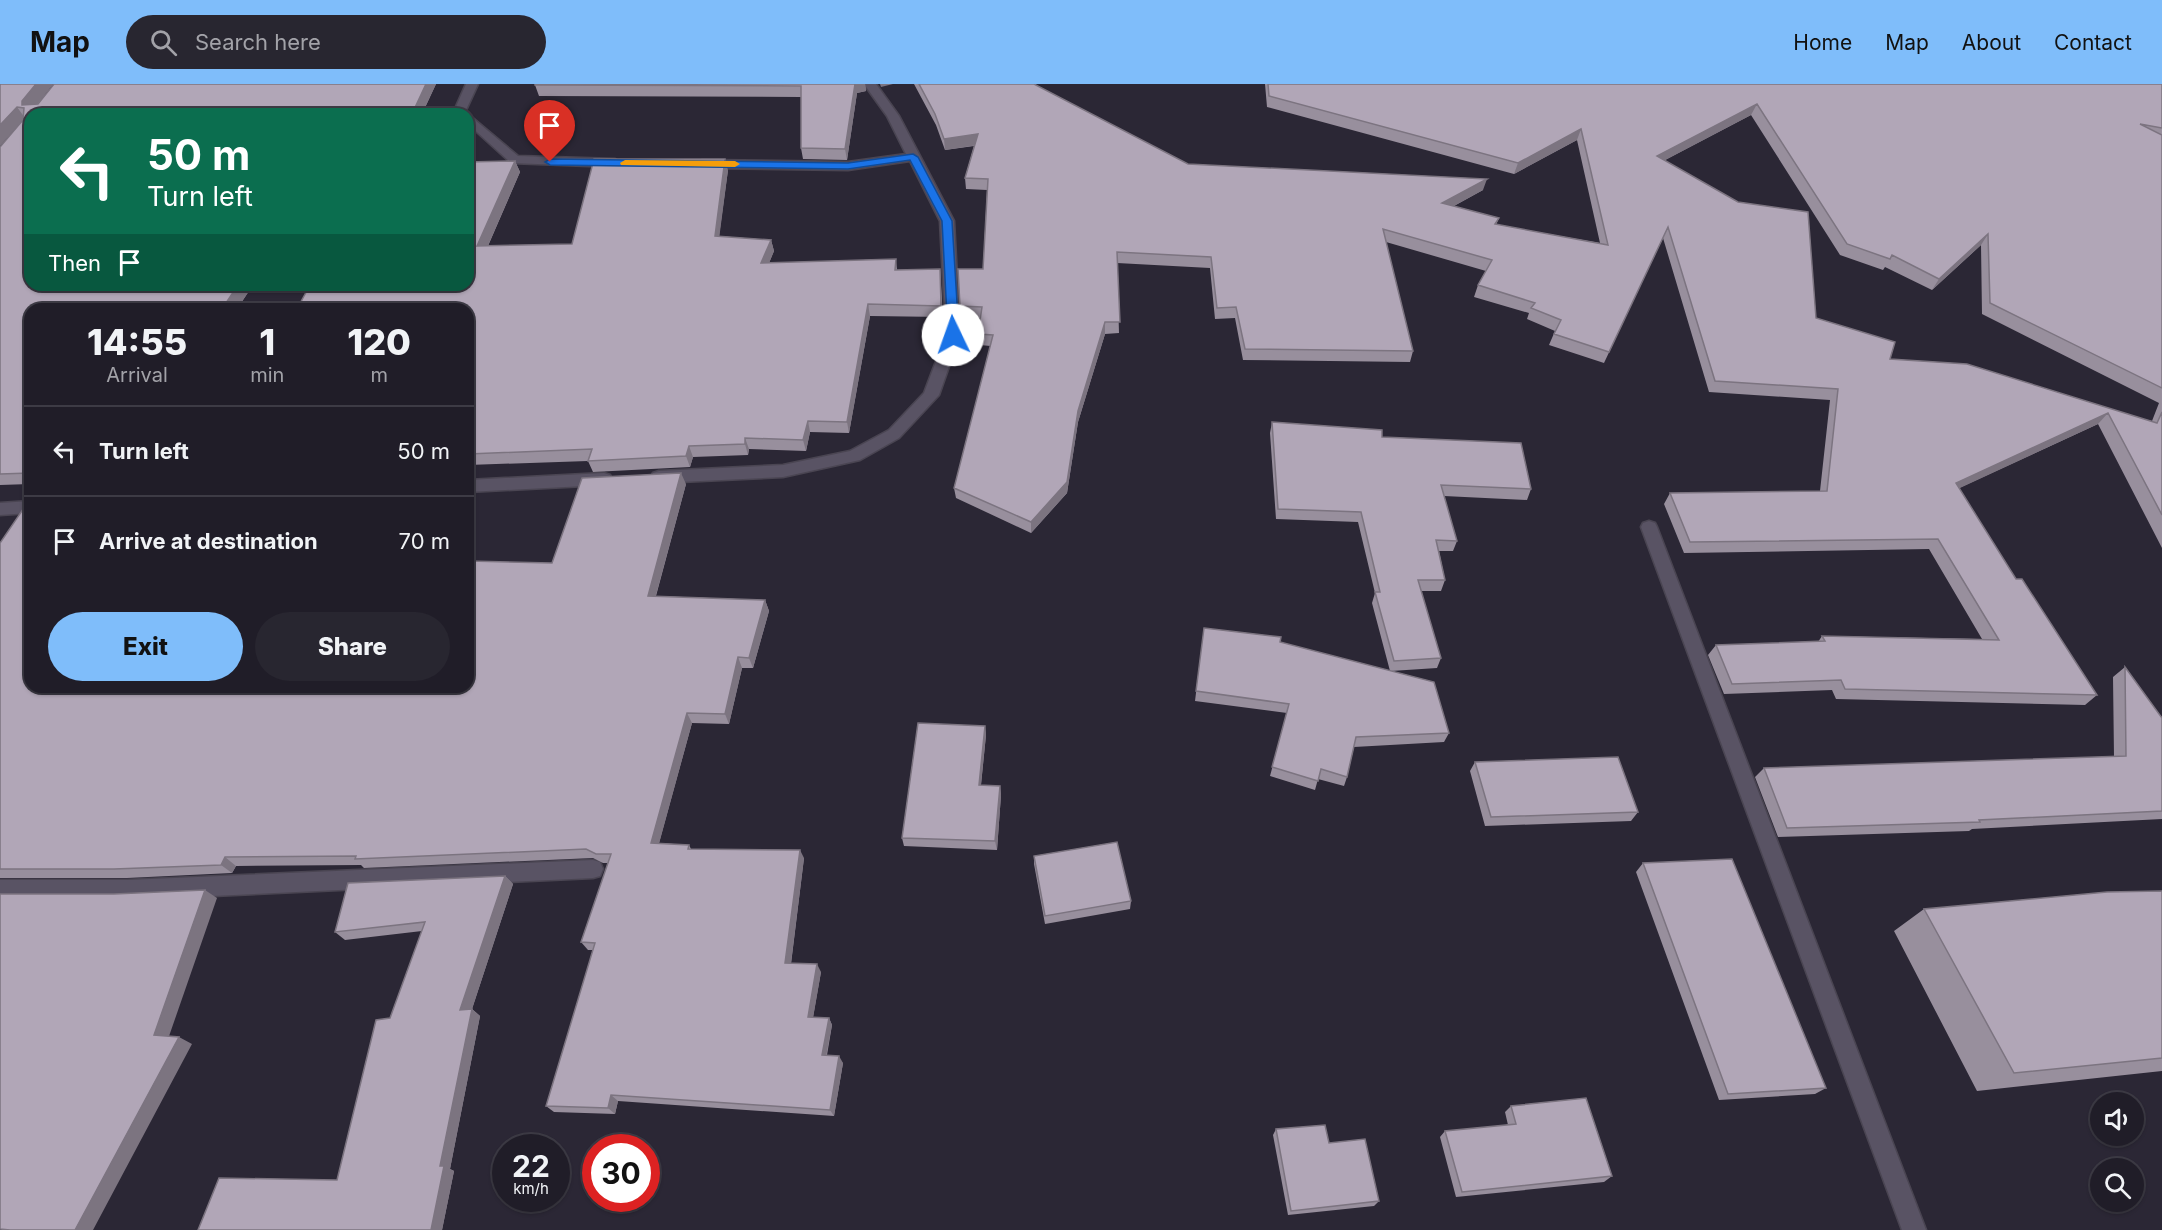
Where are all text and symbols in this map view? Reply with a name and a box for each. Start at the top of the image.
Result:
search box [126,15,546,69]
text: Map [30,25,90,59]
icon: search [147,26,180,59]
text: Search here [195,29,321,55]
text: Home [1793,30,1852,55]
text: Map [1885,30,1929,55]
text: About [1962,30,2021,55]
text: Contact [2054,30,2132,55]
pin [524,100,575,162]
icon: arrive [533,109,566,142]
text: 50 m [147,129,250,180]
icon: left [48,132,126,210]
text: Turn left [147,180,253,213]
icon: arrive [113,246,146,279]
text: Then [48,250,101,276]
position arrow [921,303,985,367]
text: 14:55 [87,320,187,364]
text: 1 [259,320,275,364]
text: 120 [347,320,411,364]
text: Arrival [106,363,168,387]
text: min [250,363,284,387]
text: m [370,363,388,387]
icon: left [48,435,81,468]
text: Turn left [99,438,189,464]
text: 50 m [397,438,450,464]
icon: arrive [48,525,81,558]
text: Arrive at destination [99,528,318,554]
text: 70 m [399,528,450,554]
button: Exit [48,612,243,681]
button: Share [255,612,450,681]
map controls [2090,1092,2144,1212]
button: sound [2090,1092,2144,1146]
speed limit sign: 30 [582,1134,660,1212]
text: 22 [512,1148,550,1184]
button: search [2090,1158,2144,1212]
text: km/h [513,1179,549,1198]

